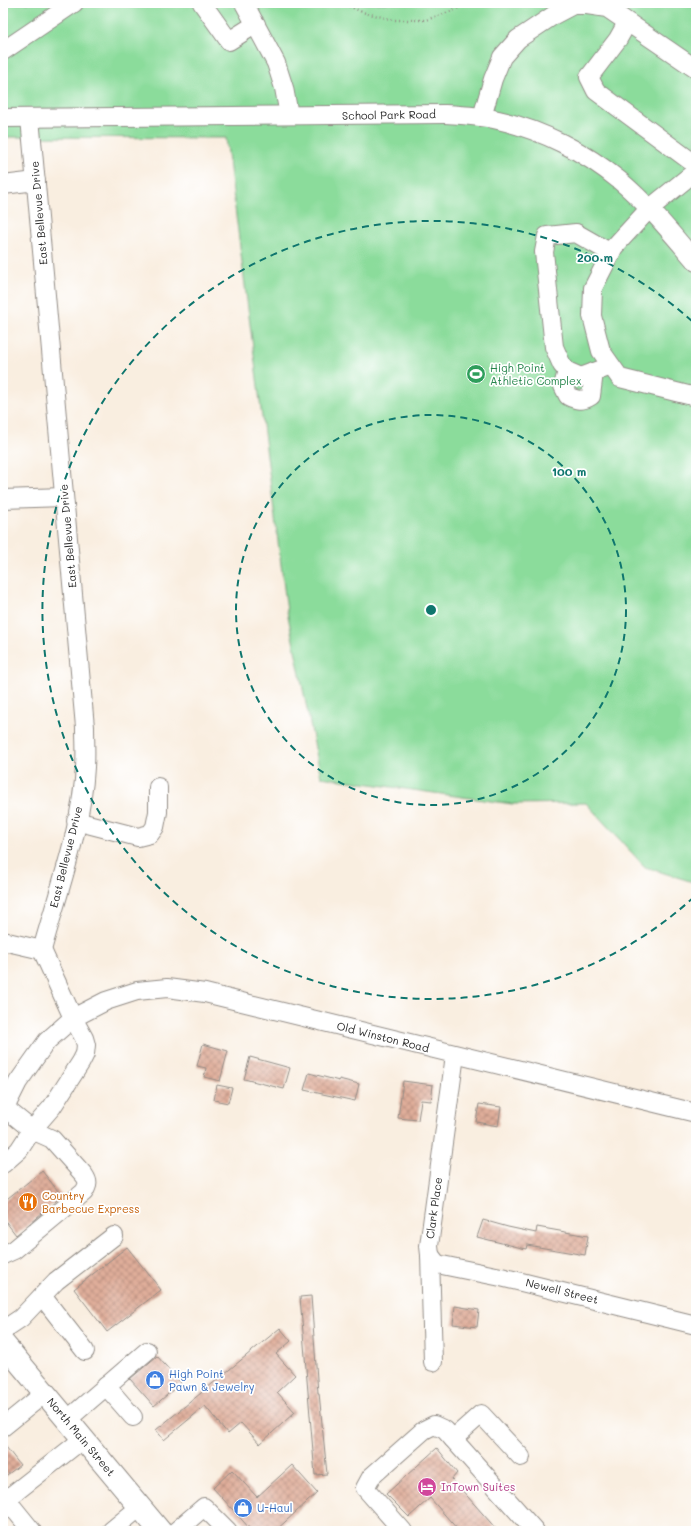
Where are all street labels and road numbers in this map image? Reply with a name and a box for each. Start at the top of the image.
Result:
street label: School Park Road [342,106,436,123]
street label: East Bellevue Drive [26,160,51,266]
street label: East Bellevue Drive [55,483,80,589]
street label: East Bellevue Drive [46,804,85,909]
street label: Old Winston Road [335,1018,431,1055]
street label: Clark Place [422,1176,445,1240]
street label: Newell Street [524,1274,600,1307]
street label: North Main Street [44,1394,119,1479]

